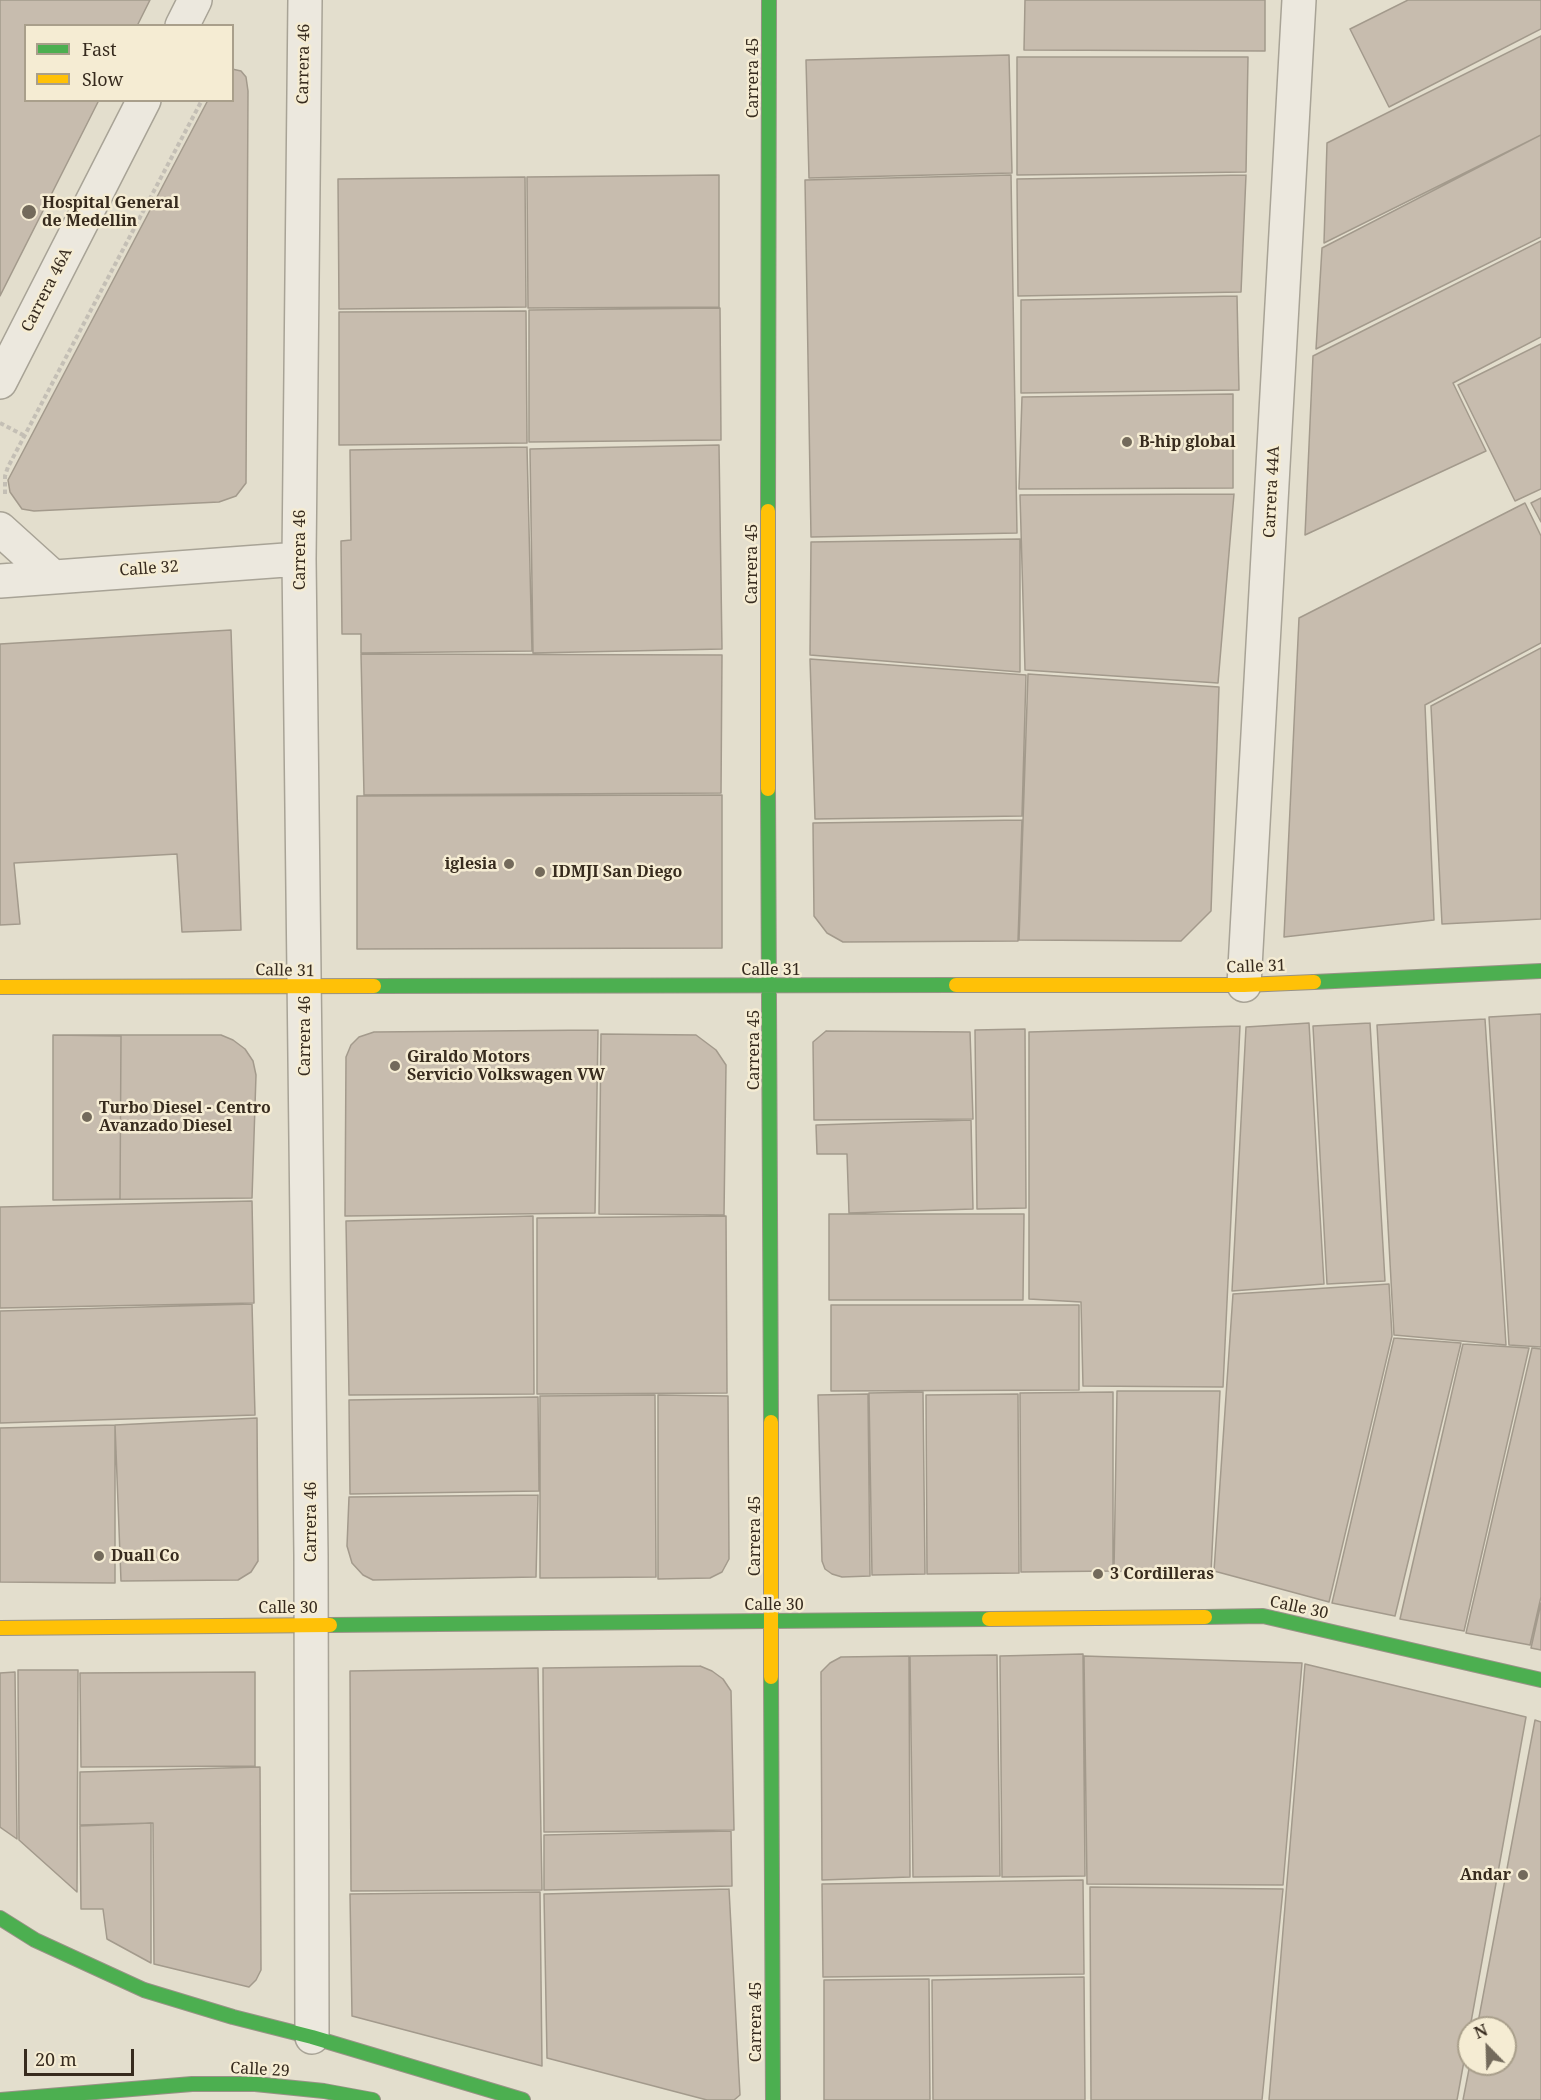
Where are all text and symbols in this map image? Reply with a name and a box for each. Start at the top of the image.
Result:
street label: Carrera 46 [294,23,314,105]
legend [24,24,234,102]
text: Fast [82,37,117,61]
street label: Carrera 45 [743,38,763,118]
text: Slow [82,67,123,91]
place label: Hospital General de Medellin [42,193,179,231]
marker: Hospital General de Medellin [20,203,38,221]
street label: Carrera 46A [18,245,76,335]
place label: B-hip global [1139,432,1236,452]
marker: B-hip global [1120,435,1134,449]
street label: Carrera 44A [1260,446,1284,538]
street label: Carrera 46 [290,510,310,590]
street label: Carrera 45 [742,524,762,604]
street label: Calle 32 [119,557,179,581]
place label: iglesia [445,854,497,874]
marker: iglesia [502,857,516,871]
place label: IDMJI San Diego [552,862,682,882]
marker: IDMJI San Diego [533,865,547,879]
street label: Calle 31 [1226,956,1286,978]
street label: Calle 31 [741,960,801,980]
street label: Calle 31 [255,961,315,981]
street label: Carrera 46 [295,996,315,1076]
street label: Carrera 45 [744,1010,764,1090]
place label: Giraldo Motors Servicio Volkswagen VW [407,1047,605,1085]
marker: Giraldo Motors Servicio Volkswagen VW [388,1059,402,1073]
place label: Turbo Diesel - Centro Avanzado Diesel [99,1098,271,1136]
marker: Turbo Diesel - Centro Avanzado Diesel [80,1110,94,1124]
street label: Carrera 46 [301,1482,321,1562]
street label: Carrera 45 [745,1496,765,1576]
place label: Duall Co [111,1546,179,1566]
marker: Duall Co [92,1549,106,1563]
place label: 3 Cordilleras [1110,1564,1214,1584]
marker: 3 Cordilleras [1091,1567,1105,1581]
street label: Calle 30 [1268,1592,1330,1624]
street label: Calle 30 [744,1595,804,1615]
street label: Calle 30 [258,1598,318,1618]
place label: Andar [1460,1865,1511,1885]
marker: Andar [1516,1868,1530,1882]
street label: Carrera 45 [746,1982,766,2062]
north arrow [1457,2016,1517,2076]
text: N [1471,2019,1491,2044]
scale bar [27,2037,136,2075]
text: 20 m [35,2047,77,2071]
street label: Calle 29 [230,2059,290,2081]

